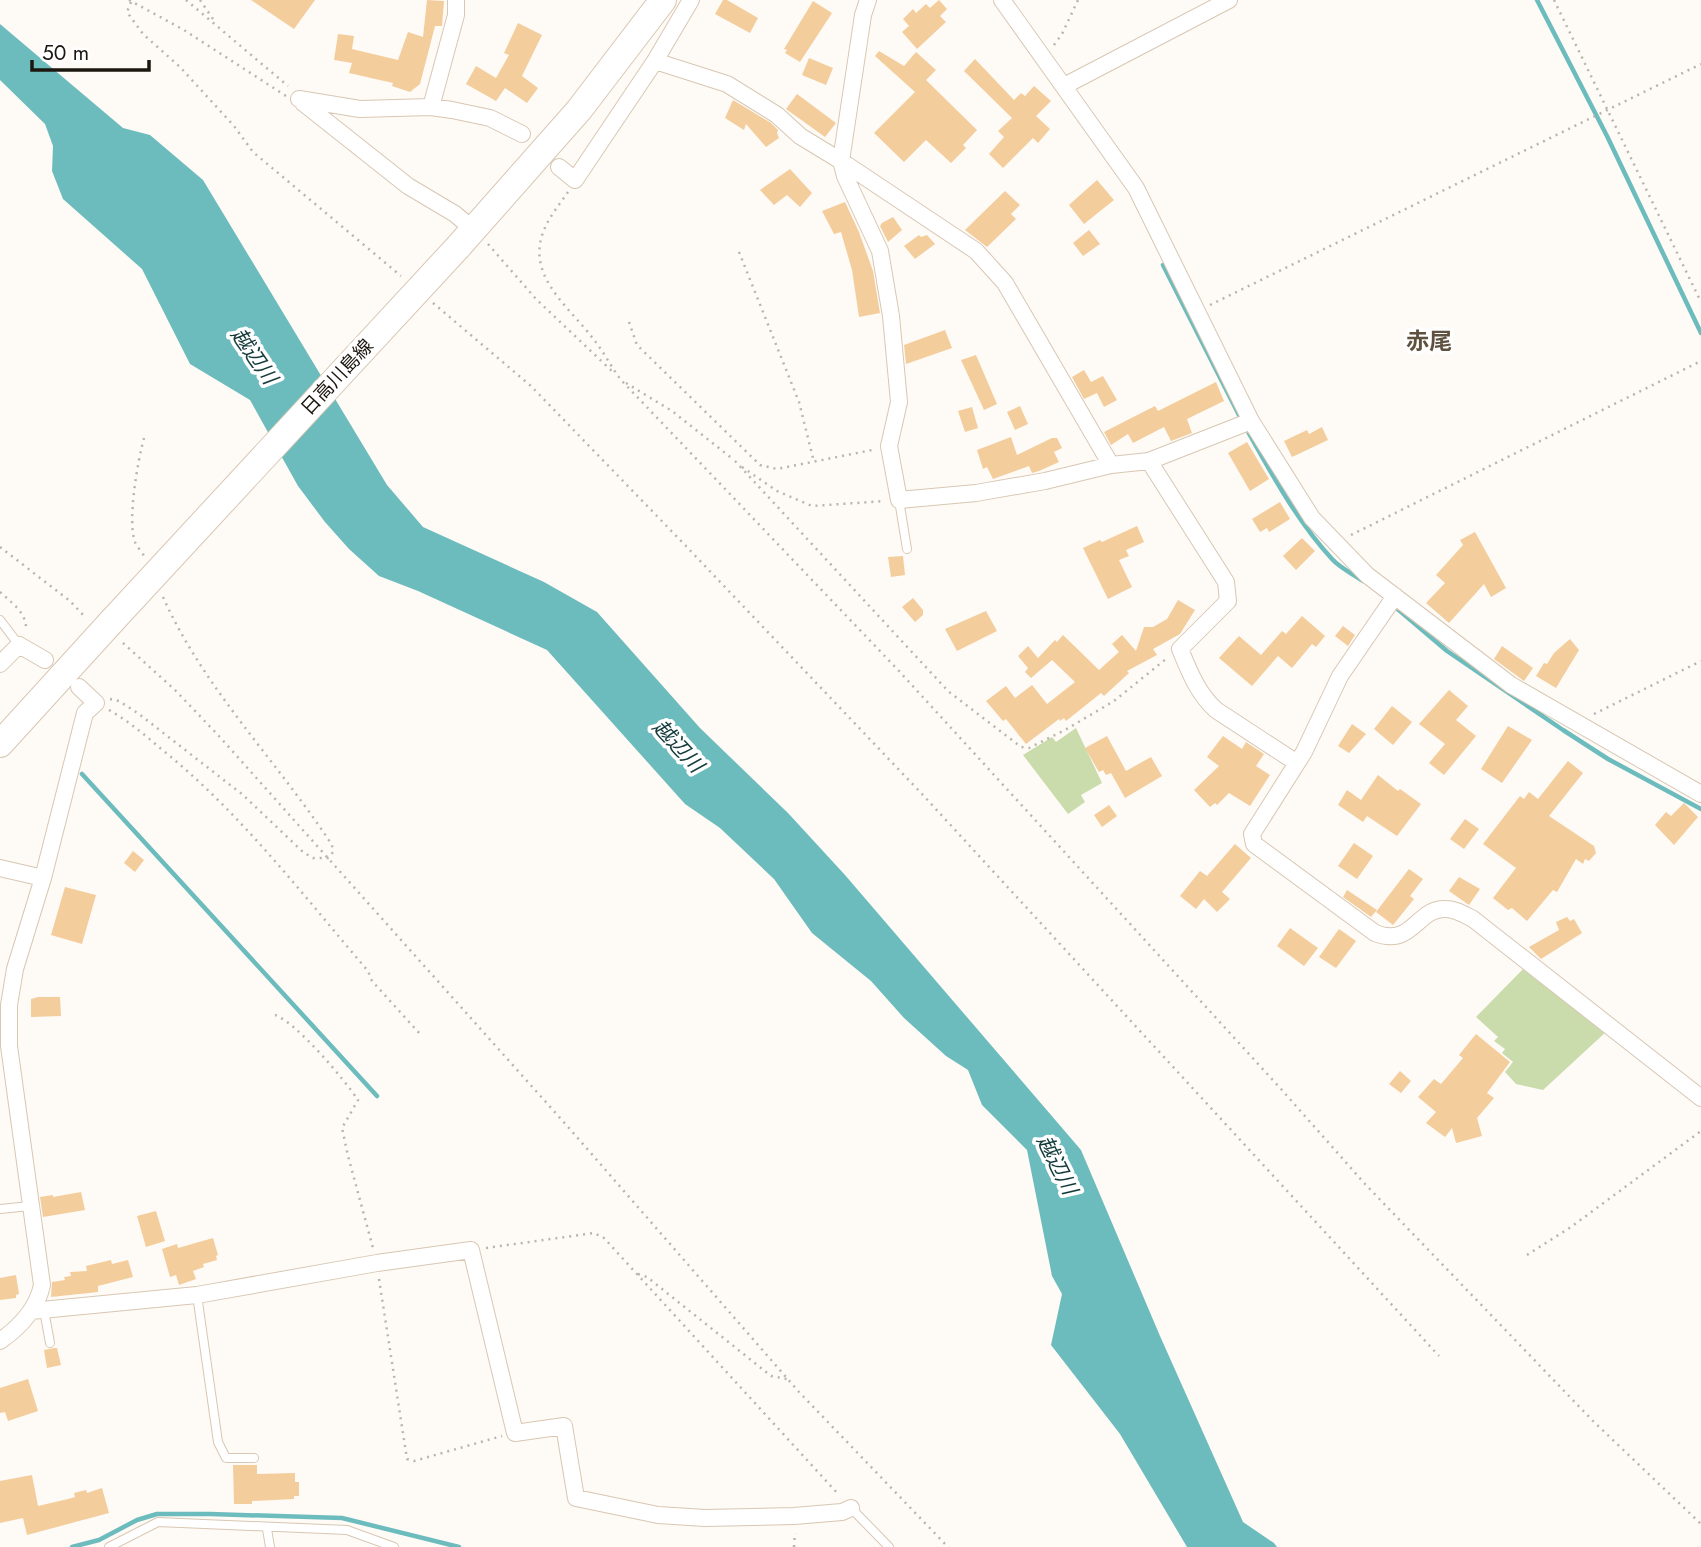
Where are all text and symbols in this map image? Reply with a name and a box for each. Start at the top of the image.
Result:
scale bar [32,28,149,72]
text: 50 m [42,38,89,68]
water label: 越辺川 [224,322,286,392]
district label: 赤尾 [1406,324,1452,358]
street label: 日高川島線 [295,333,379,421]
water label: 越辺川 [646,713,712,781]
water label: 越辺川 [1029,1130,1086,1202]

